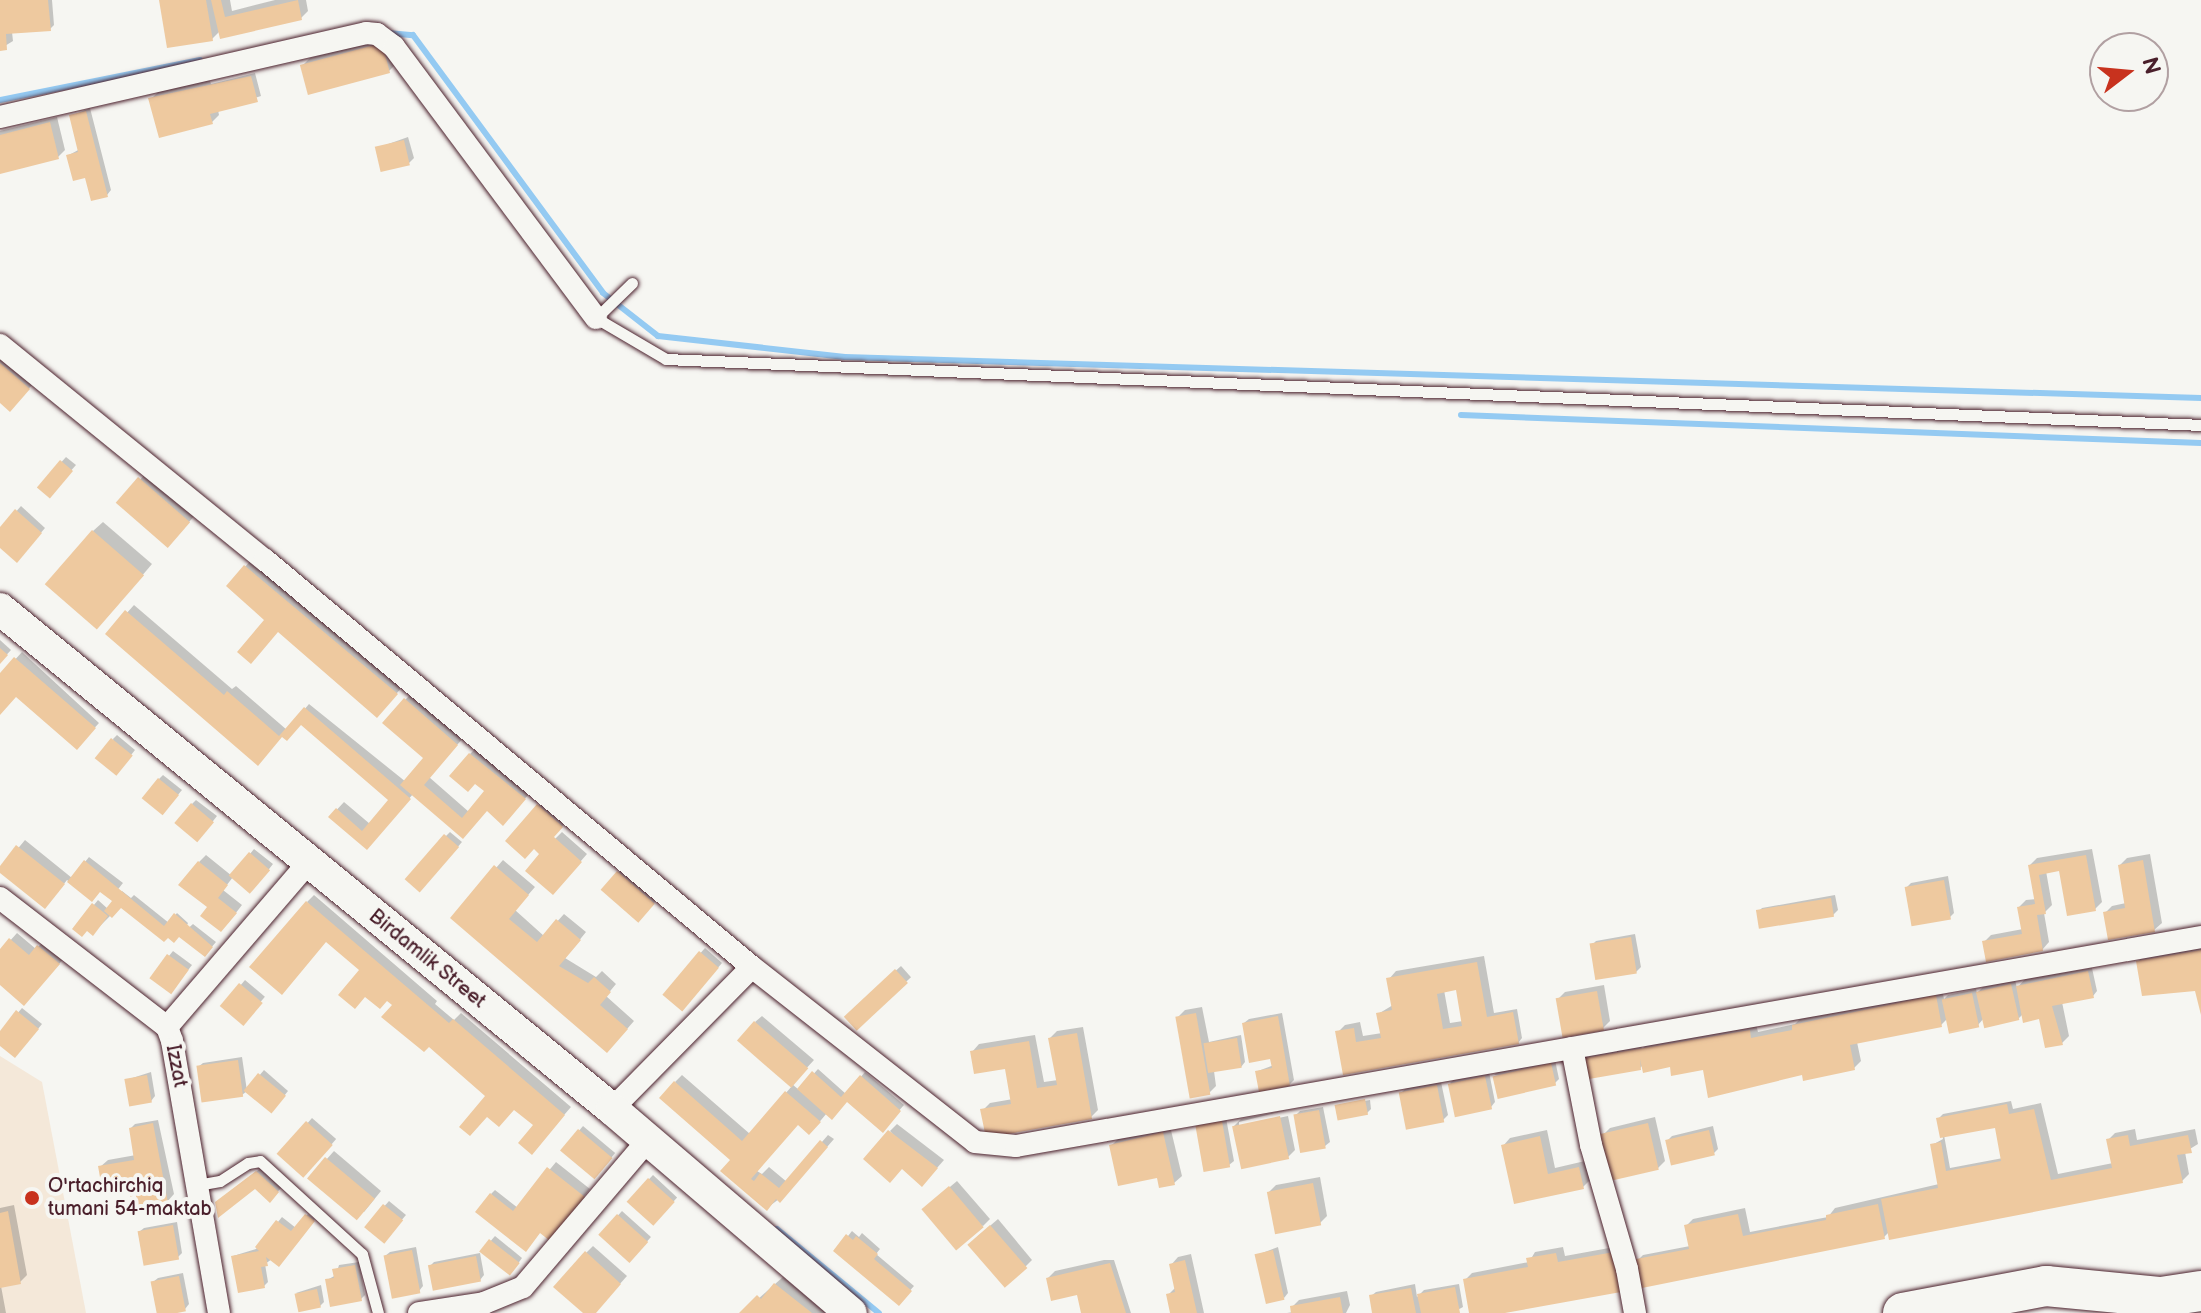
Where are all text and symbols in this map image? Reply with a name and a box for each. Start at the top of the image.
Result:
north arrow [2089,32,2169,112]
text: N [2135,54,2166,77]
street label: Birdamlik Street [364,904,490,1014]
street label: Izzat [160,1043,192,1089]
place label: O'rtachirchiq tumani 54-maktab [48,1174,212,1221]
marker: O'rtachirchiq tumani 54-maktab [23,1189,41,1207]

